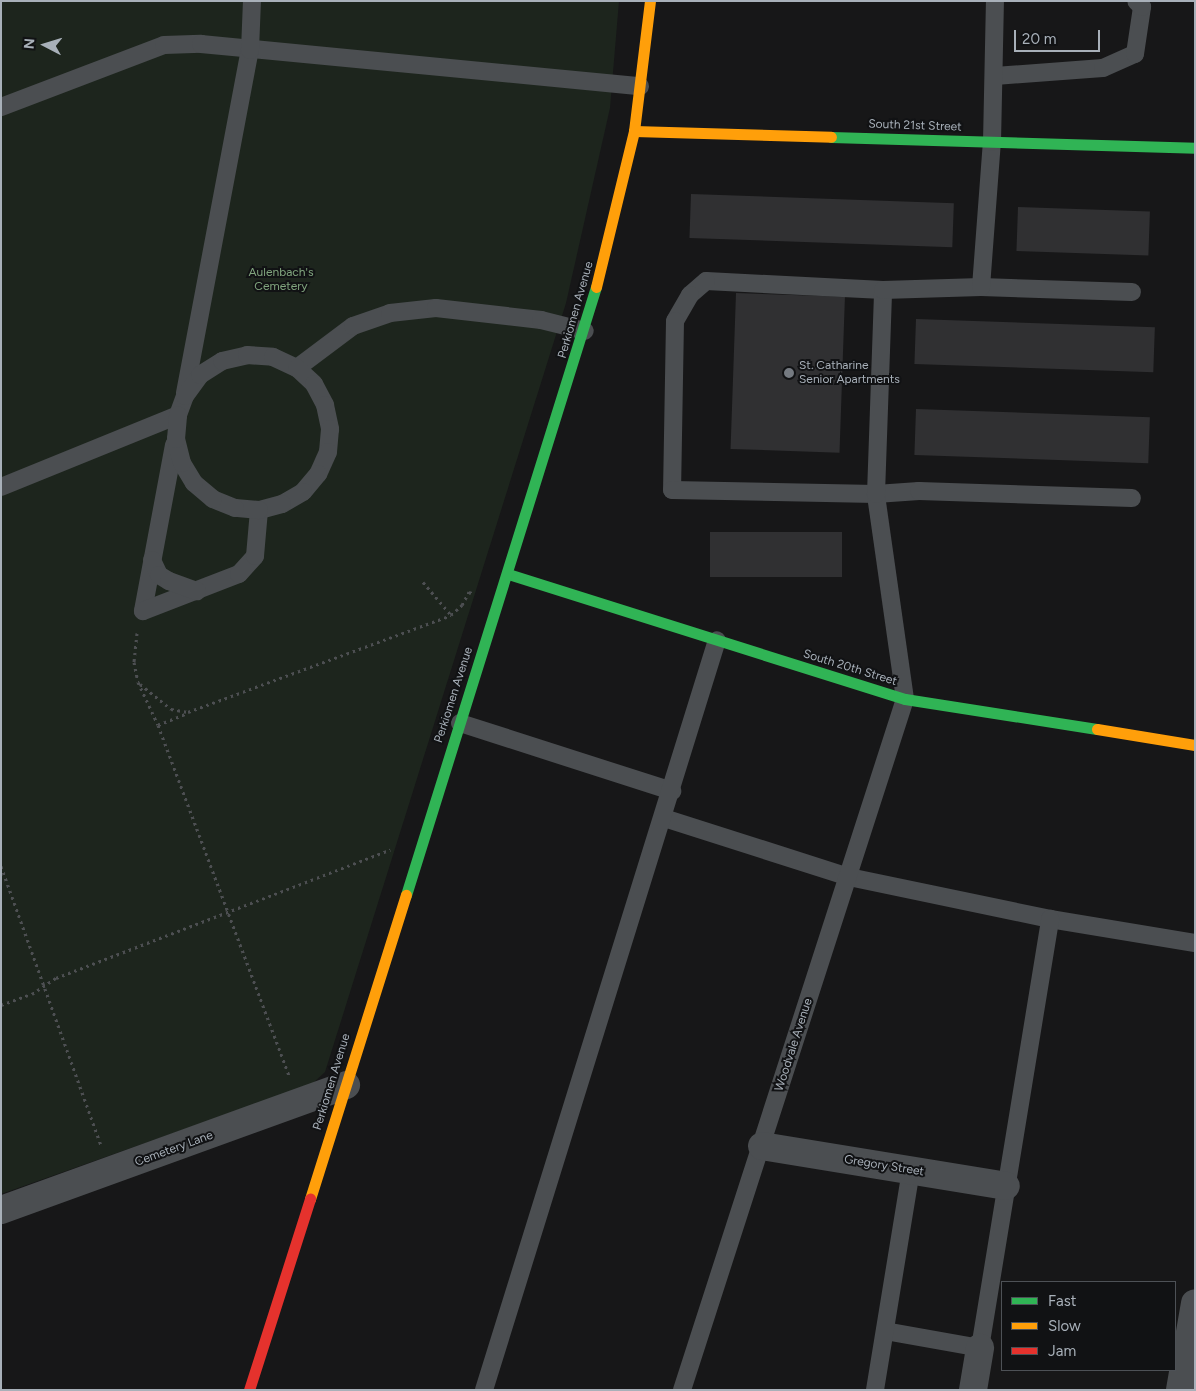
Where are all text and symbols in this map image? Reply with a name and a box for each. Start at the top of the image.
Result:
north arrow [20,20,70,70]
scale bar [1016,20,1102,52]
text: 20 m [1022,30,1056,48]
text: N [21,38,38,50]
street label: South 21st Street [868,117,962,135]
street label: Perkiomen Avenue [555,260,597,360]
park label: Aulenbach's Cemetery [248,266,314,294]
place label: St. Catharine Senior Apartments [799,359,900,387]
marker: St. Catharine Senior Apartments [783,367,795,379]
street label: Perkiomen Avenue [432,645,476,745]
street label: South 20th Street [801,647,899,689]
street label: Woodvale Avenue [772,997,816,1093]
street label: Perkiomen Avenue [310,1032,354,1132]
street label: Cemetery Lane [133,1128,215,1170]
street label: Gregory Street [843,1153,925,1179]
legend [1001,1281,1176,1371]
text: Fast [1048,1292,1076,1310]
text: Slow [1048,1317,1081,1335]
text: Jam [1048,1342,1076,1360]

